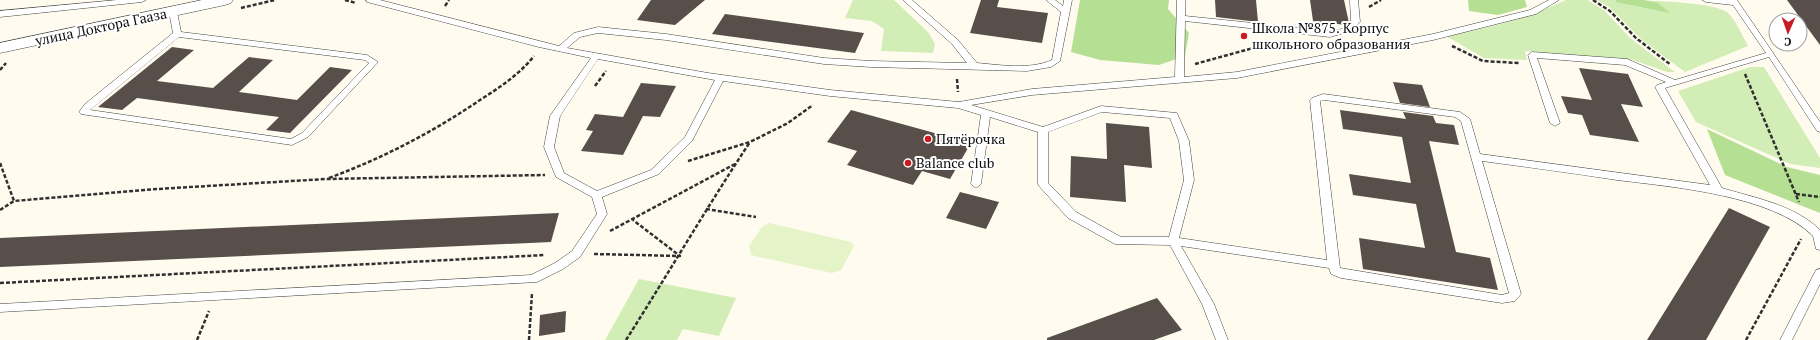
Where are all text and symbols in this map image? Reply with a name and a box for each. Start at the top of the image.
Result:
street label: улица Доктора Гааза [32,3,168,50]
north arrow [1768,12,1808,52]
place label: Школа №875. Корпус школьного образования [1252,18,1410,53]
marker: Школа №875. Корпус школьного образования [1239,31,1249,41]
text: С [1784,35,1791,49]
place label: Пятёрочка [936,129,1005,148]
marker: Пятёрочка [923,134,933,144]
place label: Balance club [916,153,995,172]
marker: Balance club [903,158,913,168]

